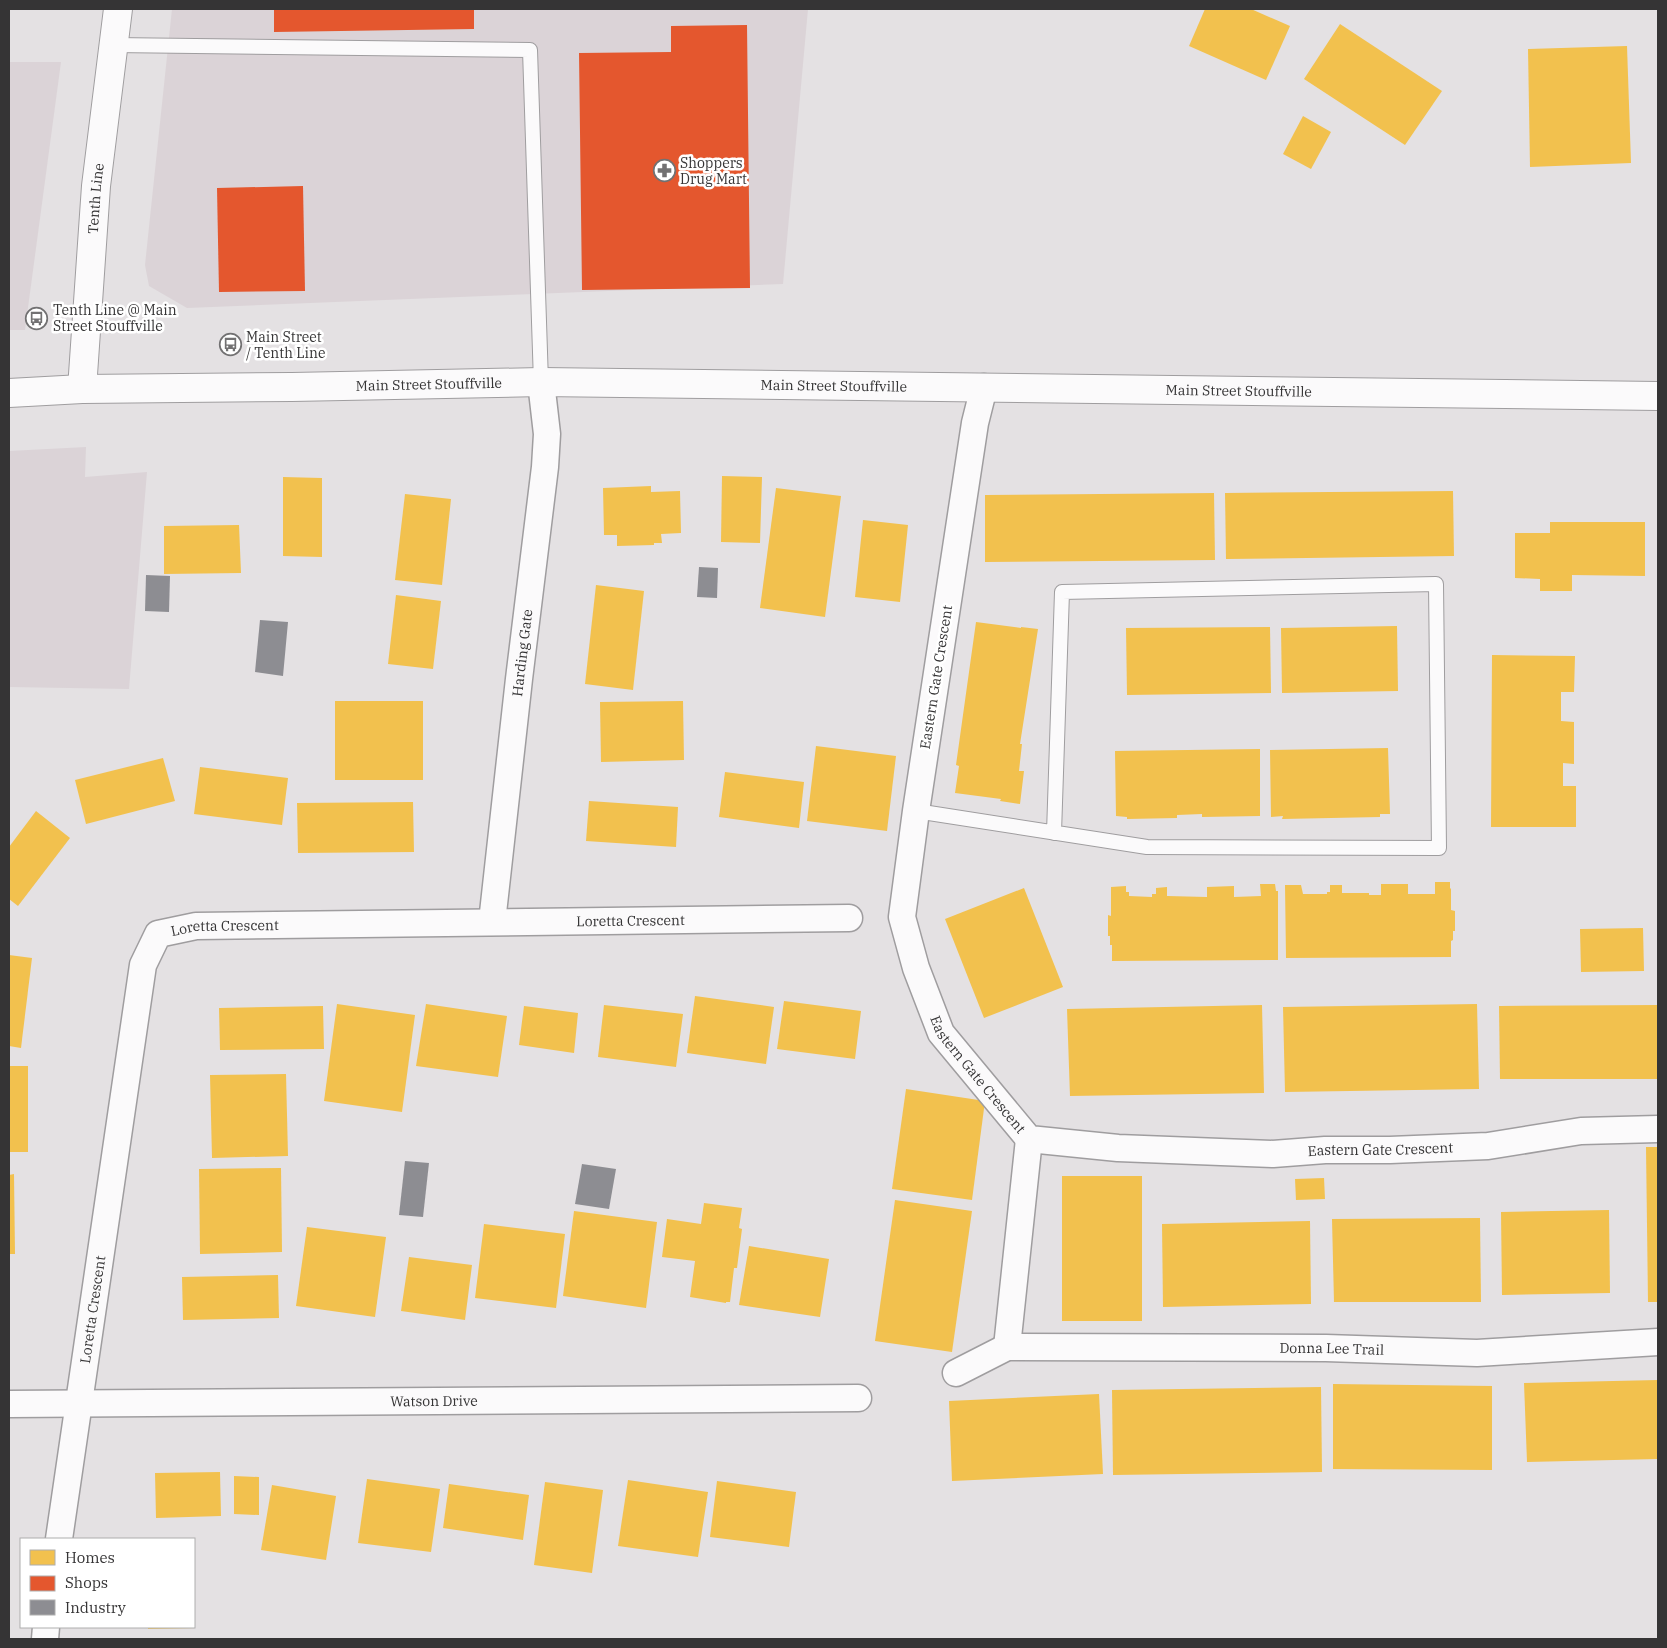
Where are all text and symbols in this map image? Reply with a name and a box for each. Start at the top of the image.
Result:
place label: Shoppers Drug Mart [680,154,747,188]
pharmacy icon: Shoppers Drug Mart [652,159,676,183]
street label: Tenth Line [84,162,108,235]
place label: Tenth Line @ Main Street Stouffville [53,301,177,335]
bus stop icon: Tenth Line @ Main Street Stouffville [25,306,49,330]
place label: Main Street / Tenth Line [246,328,325,362]
bus stop icon: Main Street / Tenth Line [218,333,242,357]
street label: Main Street Stouffville [355,374,502,395]
street label: Main Street Stouffville [761,376,907,396]
street label: Main Street Stouffville [1165,381,1312,401]
street label: Eastern Gate Crescent [916,604,956,750]
street label: Harding Gate [508,608,537,697]
street label: Loretta Crescent [576,911,685,930]
street label: Loretta Crescent [169,916,279,940]
street label: Eastern Gate Crescent [926,1013,1030,1137]
street label: Eastern Gate Crescent [1307,1138,1454,1160]
street label: Loretta Crescent [76,1254,109,1364]
street label: Donna Lee Trail [1279,1339,1384,1359]
street label: Watson Drive [390,1392,478,1410]
legend [20,1538,195,1628]
text: Homes [65,1548,115,1567]
text: Shops [65,1573,108,1592]
text: Industry [65,1598,126,1617]

